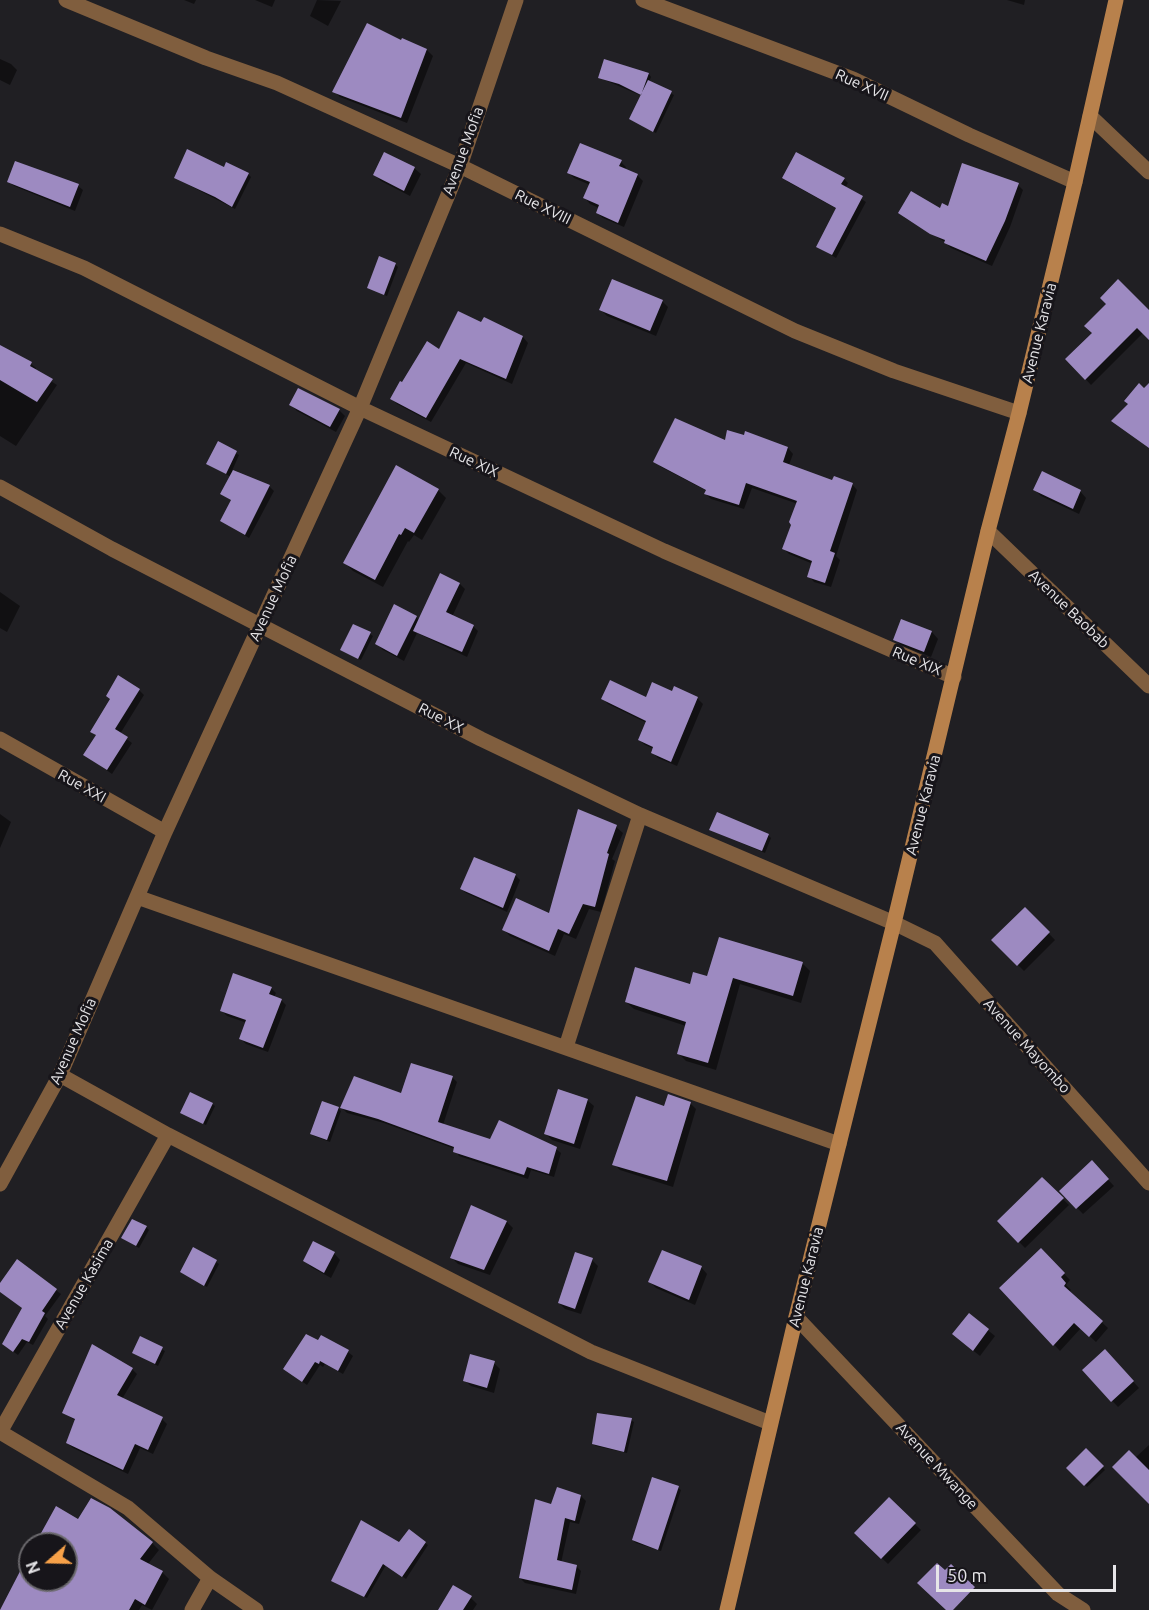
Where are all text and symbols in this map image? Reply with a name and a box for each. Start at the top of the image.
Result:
street label: Rue XVII [833,65,891,105]
street label: Avenue Mofia [439,104,487,198]
street label: Rue XVIII [512,186,574,228]
street label: Avenue Karavia [1018,281,1060,385]
street label: Rue XIX [447,443,501,481]
street label: Avenue Mofia [245,552,301,644]
street label: Avenue Baobab [1025,566,1113,652]
street label: Rue XIX [890,643,944,679]
street label: Rue XX [415,699,467,737]
street label: Avenue Karavia [902,753,944,857]
street label: Rue XXI [55,765,109,807]
street label: Avenue Mofia [46,995,100,1087]
street label: Avenue Mayombo [980,995,1074,1097]
street label: Avenue Karavia [785,1225,827,1329]
street label: Avenue Kasima [51,1236,117,1332]
street label: Avenue Mwange [892,1419,982,1513]
north arrow [18,1532,78,1592]
scale bar [939,1553,1119,1591]
text: N [22,1559,43,1576]
text: 50 m [947,1565,987,1585]

